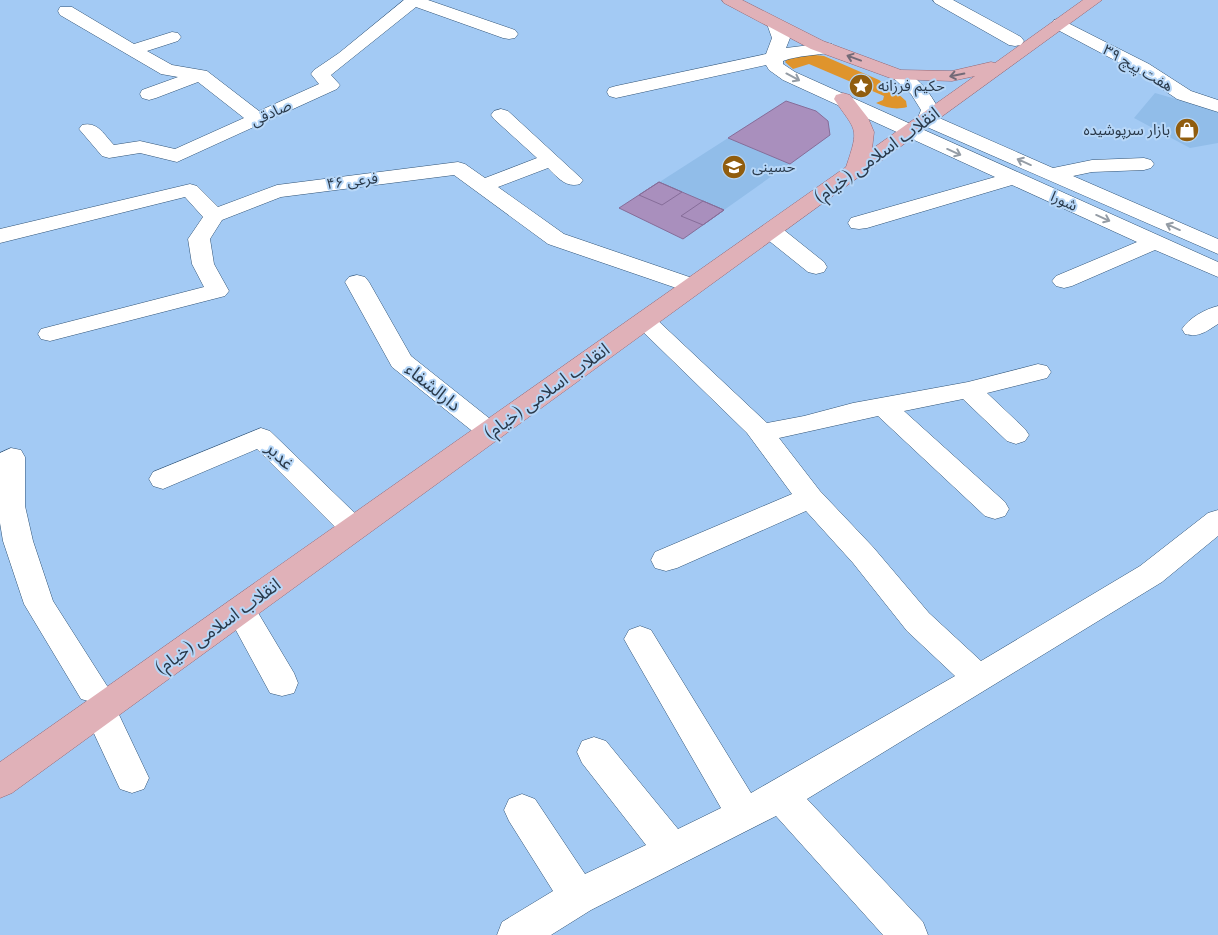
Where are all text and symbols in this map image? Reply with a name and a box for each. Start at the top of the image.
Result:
street label: هفت پیچ ۳۹ [1098,39,1177,98]
one-way arrow [846,53,862,62]
one-way arrow [950,70,966,80]
one-way arrow [785,72,800,82]
place icon: حکیم فرزانه [848,73,874,99]
place label: حکیم فرزانه [878,75,945,97]
street label: صادقی [247,94,294,130]
street label: انقلاب اسلامی (خیام) [809,101,946,210]
shop icon: بازار سرپوشیده [1174,117,1200,143]
place label: بازار سرپوشیده [1083,119,1170,140]
one-way arrow [946,147,961,157]
school or university icon: حسینی [721,154,747,180]
place label: حسینی [752,156,796,176]
one-way arrow [1017,157,1032,167]
street label: فرعی ۴۶ [325,167,379,193]
street label: شورا [1048,185,1081,215]
one-way arrow [1095,214,1110,224]
one-way arrow [1166,222,1181,232]
street label: انقلاب اسلامی (خیام) [479,337,616,446]
street label: دارالشفاء [401,356,466,416]
street label: غدیر [261,435,300,475]
street label: انقلاب اسلامی (خیام) [150,572,287,681]

